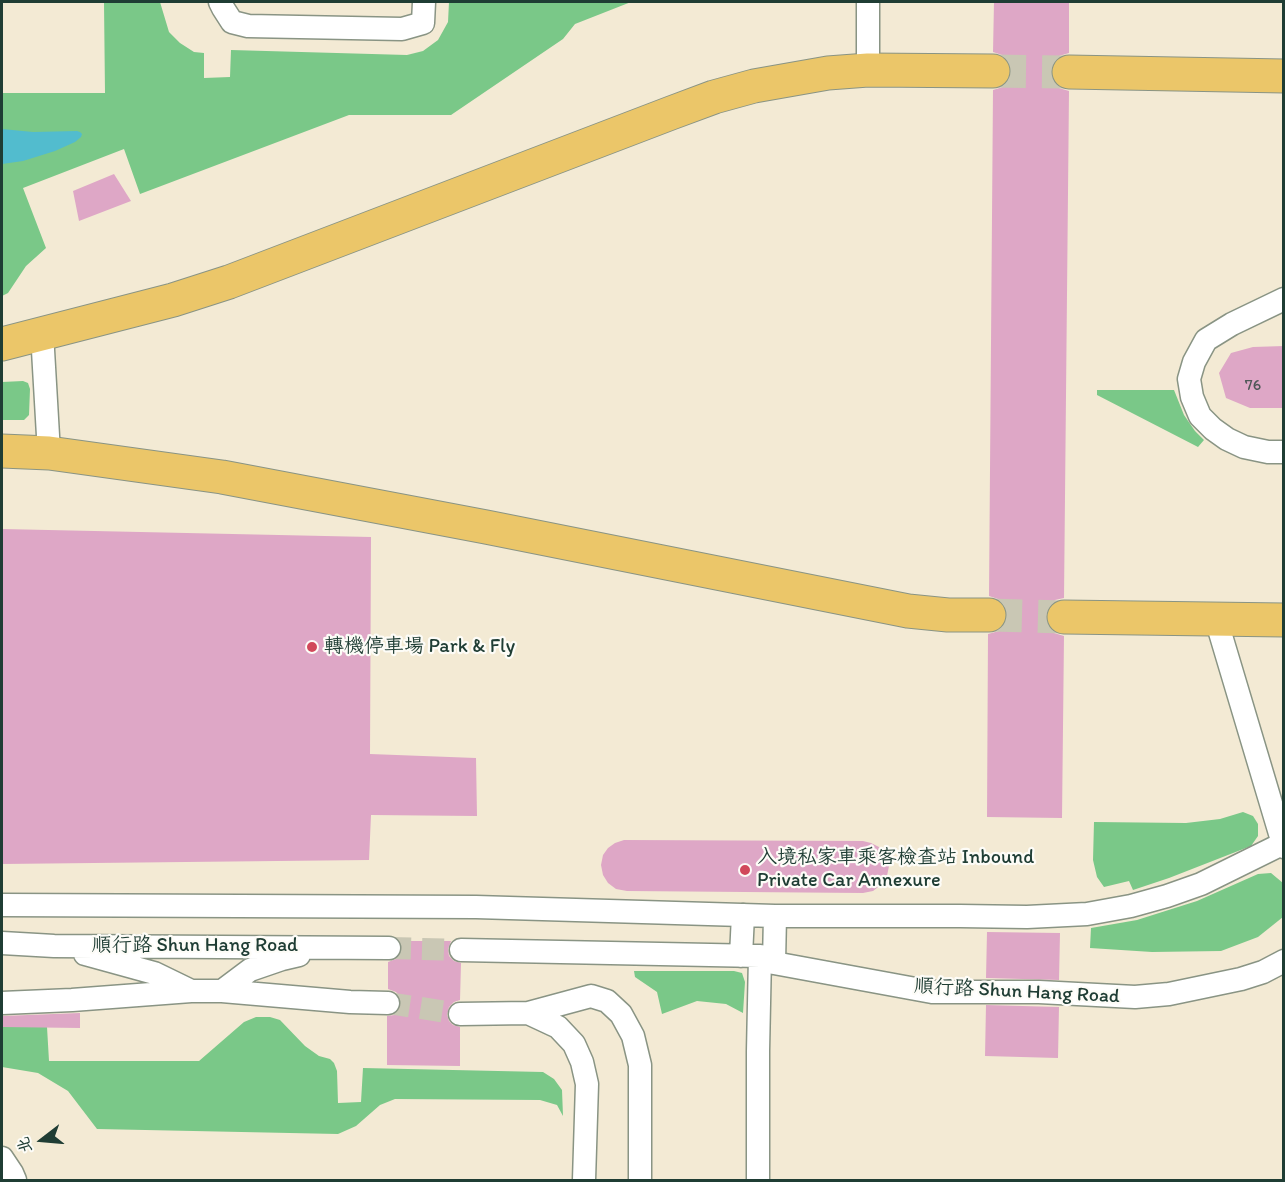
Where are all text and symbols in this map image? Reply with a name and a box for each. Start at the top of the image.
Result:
house number: 76 [1245,376,1261,396]
place label: 轉機停車場 Park & Fly [324,635,515,659]
marker: 轉機停車場 Park & Fly [305,640,319,654]
place label: 入境私家車乘客檢查站 Inbound Private Car Annexure [757,846,1034,893]
marker: 入境私家車乘客檢查站 Inbound Private Car Annexure [738,863,752,877]
street label: 順行路 Shun Hang Road [92,934,298,958]
street label: 順行路 Shun Hang Road [914,975,1120,1009]
north arrow [12,1110,72,1170]
text: 北 [13,1135,36,1155]

